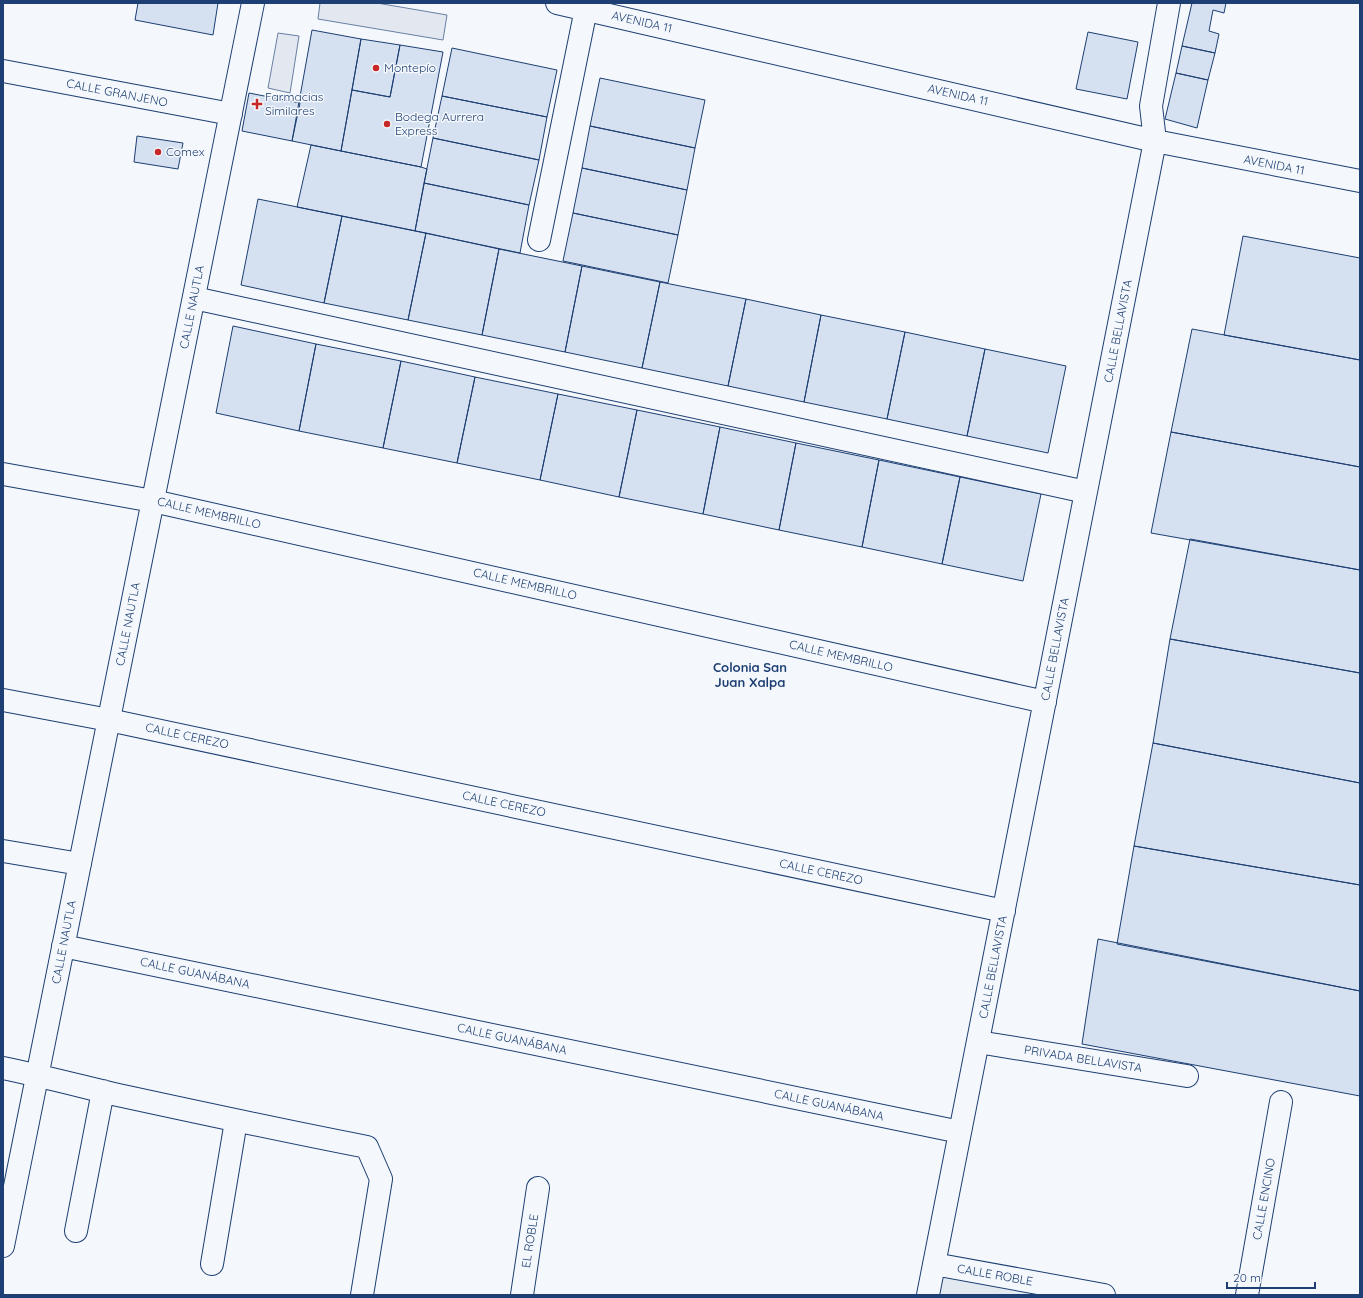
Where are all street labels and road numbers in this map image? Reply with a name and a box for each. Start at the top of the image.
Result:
street label: AVENIDA 11 [610,7,674,36]
street label: CALLE GRANJENO [65,75,169,110]
street label: AVENIDA 11 [926,80,990,109]
street label: AVENIDA 11 [1242,151,1306,178]
street label: CALLE NAUTLA [176,264,207,350]
street label: CALLE BELLAVISTA [1100,278,1135,384]
street label: CALLE MEMBRILLO [156,493,262,532]
street label: CALLE MEMBRILLO [472,564,578,603]
street label: CALLE NAUTLA [112,581,143,667]
street label: CALLE BELLAVISTA [1037,596,1072,702]
street label: CALLE MEMBRILLO [788,636,894,675]
street label: CALLE CEREZO [144,719,230,752]
street label: CALLE CEREZO [461,787,547,820]
street label: CALLE CEREZO [778,855,864,888]
street label: CALLE NAUTLA [48,899,79,985]
street label: CALLE BELLAVISTA [975,914,1010,1020]
street label: CALLE GUANÁBANA [139,954,251,991]
street label: CALLE GUANÁBANA [456,1020,568,1057]
street label: PRIVADA BELLAVISTA [1023,1042,1143,1075]
street label: CALLE GUANÁBANA [773,1086,885,1123]
street label: CALLE ENCINO [1249,1157,1278,1241]
street label: EL ROBLE [518,1213,541,1269]
street label: CALLE ROBLE [956,1260,1034,1289]

